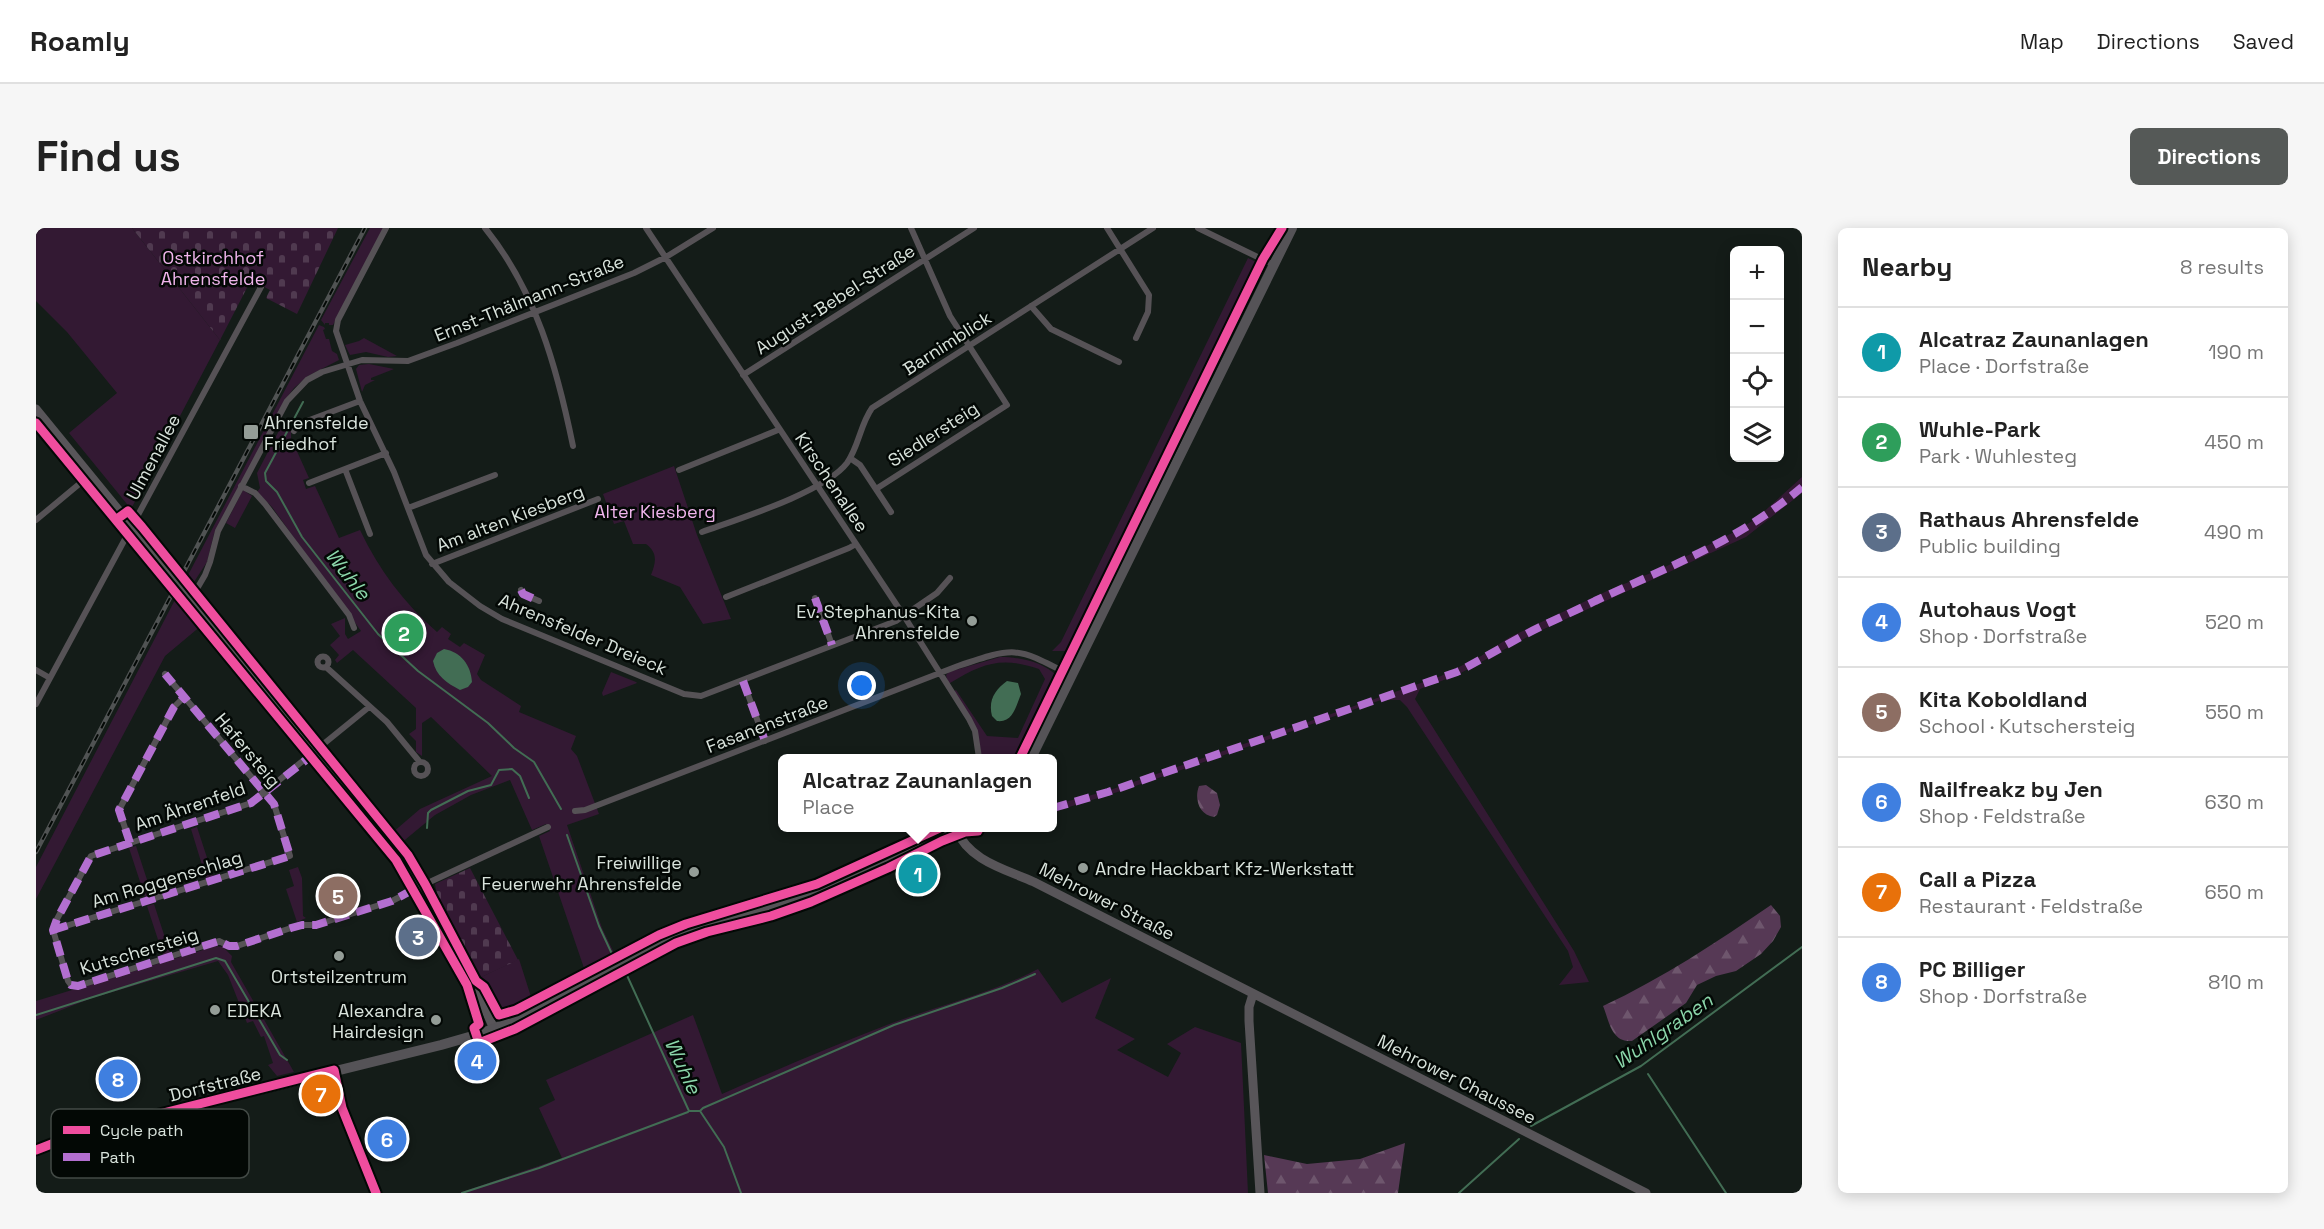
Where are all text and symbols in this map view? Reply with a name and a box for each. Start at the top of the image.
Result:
text: Roamly [30,23,130,59]
text: Map [2020,28,2064,55]
text: Directions [2097,28,2200,55]
text: Saved [2233,28,2294,55]
button: Directions [2130,128,2288,185]
text: Find us [36,130,181,183]
street label: August-Bebel-Straße [751,239,919,359]
park label: Ostkirchhof Ahrensfelde [161,246,265,290]
map controls [1730,246,1784,462]
button: + [1730,246,1784,300]
street label: Ernst-Thälmann-Straße [431,249,627,347]
text: Nearby [1862,250,1952,284]
text: 8 results [2180,254,2264,280]
button: − [1730,300,1784,354]
street label: Barnimblick [898,306,996,380]
text: Alcatraz Zaunanlagen [1919,325,2149,353]
text: 1 [1877,339,1886,365]
text: 190 m [2208,339,2264,365]
text: Place · Dorfstraße [1919,353,2089,379]
button: locate [1730,354,1784,408]
street label: Siedlersteig [883,396,983,472]
button: layers [1730,408,1784,462]
street label: Ulmenallee [121,410,185,504]
place label: Ahrensfelde Friedhof [264,411,369,455]
text: Wuhle-Park [1919,415,2041,443]
marker: Ahrensfelde Friedhof [242,423,260,441]
street label: Kirschenallee [790,428,874,536]
text: 2 [1876,429,1887,455]
text: 450 m [2204,429,2264,455]
text: Park · Wuhlesteg [1919,443,2077,469]
street label: Am alten Kiesberg [433,479,587,557]
park label: Alter Kiesberg [594,500,716,523]
text: Rathaus Ahrensfelde [1919,505,2139,533]
text: 3 [1875,519,1888,545]
text: 490 m [2204,519,2264,545]
text: Public building [1919,533,2061,559]
water label: Wuhle [320,543,377,606]
street label: Ahrensfelder Dreieck [495,588,671,680]
text: Autohaus Vogt [1919,595,2076,623]
place label: Ev. Stephanus-Kita Ahrensfelde [796,600,960,644]
text: 4 [1875,609,1888,635]
text: 520 m [2205,609,2264,635]
pin: 2 [384,610,424,656]
marker: Ev. Stephanus-Kita Ahrensfelde [965,614,979,628]
text: Shop · Dorfstraße [1919,623,2087,649]
your location [847,671,876,700]
text: Kita Koboldland [1919,685,2087,713]
street label: Fasanenstraße [703,690,831,758]
text: 5 [1876,699,1888,725]
text: 550 m [2205,699,2264,725]
street label: Hafersteig [210,708,286,792]
text: School · Kutschersteig [1919,713,2135,739]
popup [778,754,1057,832]
text: Alcatraz Zaunanlagen [803,766,1032,794]
text: Nailfreakz by Jen [1919,775,2103,803]
street label: Am Ährenfeld [132,776,248,836]
text: 6 [1875,789,1888,815]
text: 630 m [2205,789,2264,815]
text: Place [803,794,855,820]
text: Shop · Feldstraße [1919,803,2086,829]
street label: Am Roggenschlag [89,845,245,913]
place label: Freiwillige Feuerwehr Ahrensfelde [482,851,682,895]
pin: 1 [898,852,938,896]
street label: Mehrower Straße [1035,857,1179,945]
place label: Andre Hackbart Kfz-Werkstatt [1095,857,1354,880]
marker: Andre Hackbart Kfz-Werkstatt [1076,861,1090,875]
marker: Freiwillige Feuerwehr Ahrensfelde [687,865,701,879]
text: Call a Pizza [1919,865,2036,893]
pin: 5 [318,874,358,918]
text: 7 [1876,879,1887,905]
text: 650 m [2205,879,2264,905]
text: Restaurant · Feldstraße [1919,893,2143,919]
pin: 3 [398,914,437,960]
street label: Kutschersteig [77,922,201,980]
marker: Ortsteilzentrum [332,949,346,963]
text: PC Billiger [1919,955,2026,983]
place label: Ortsteilzentrum [271,965,407,988]
text: 8 [1876,969,1888,995]
text: 810 m [2208,969,2264,995]
text: Shop · Dorfstraße [1919,983,2087,1009]
water label: Wuhlgraben [1608,987,1718,1075]
place label: EDEKA [227,999,282,1022]
place label: Alexandra Hairdesign [332,999,424,1043]
marker: EDEKA [208,1003,222,1017]
marker: Alexandra Hairdesign [429,1013,443,1027]
street label: Mehrower Chaussee [1374,1029,1540,1129]
water label: Wuhle [659,1034,708,1099]
pin: 4 [458,1038,496,1084]
pin: 8 [98,1056,137,1102]
street label: Dorfstraße [167,1061,263,1107]
pin: 7 [302,1072,340,1116]
legend [51,1109,249,1178]
pin: 6 [368,1116,406,1162]
text: Cycle path [100,1120,183,1141]
text: Path [100,1147,135,1168]

